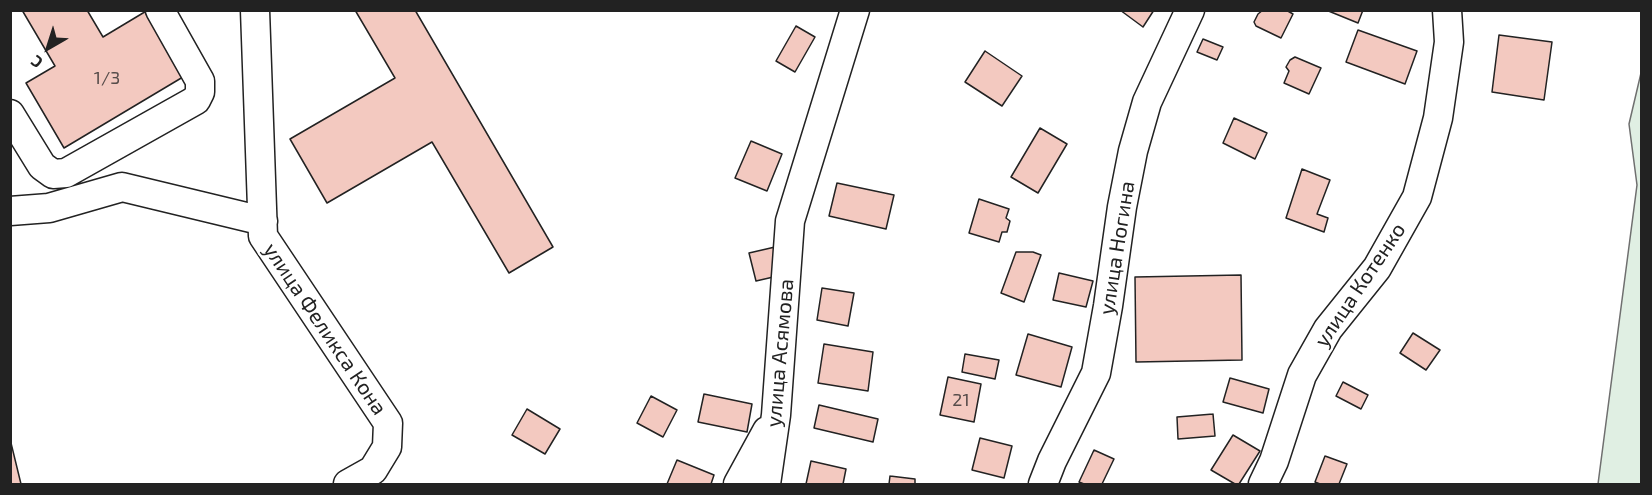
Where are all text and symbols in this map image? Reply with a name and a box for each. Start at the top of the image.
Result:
north arrow [18,18,78,78]
text: С [27,52,46,73]
house number: 1/3 [94,67,120,89]
street label: улица Ногина [1094,179,1140,317]
street label: улица Котенко [1309,218,1411,352]
street label: улица Феликса Кона [258,238,392,420]
street label: улица Асямова [761,278,799,428]
house number: 21 [952,389,970,411]

